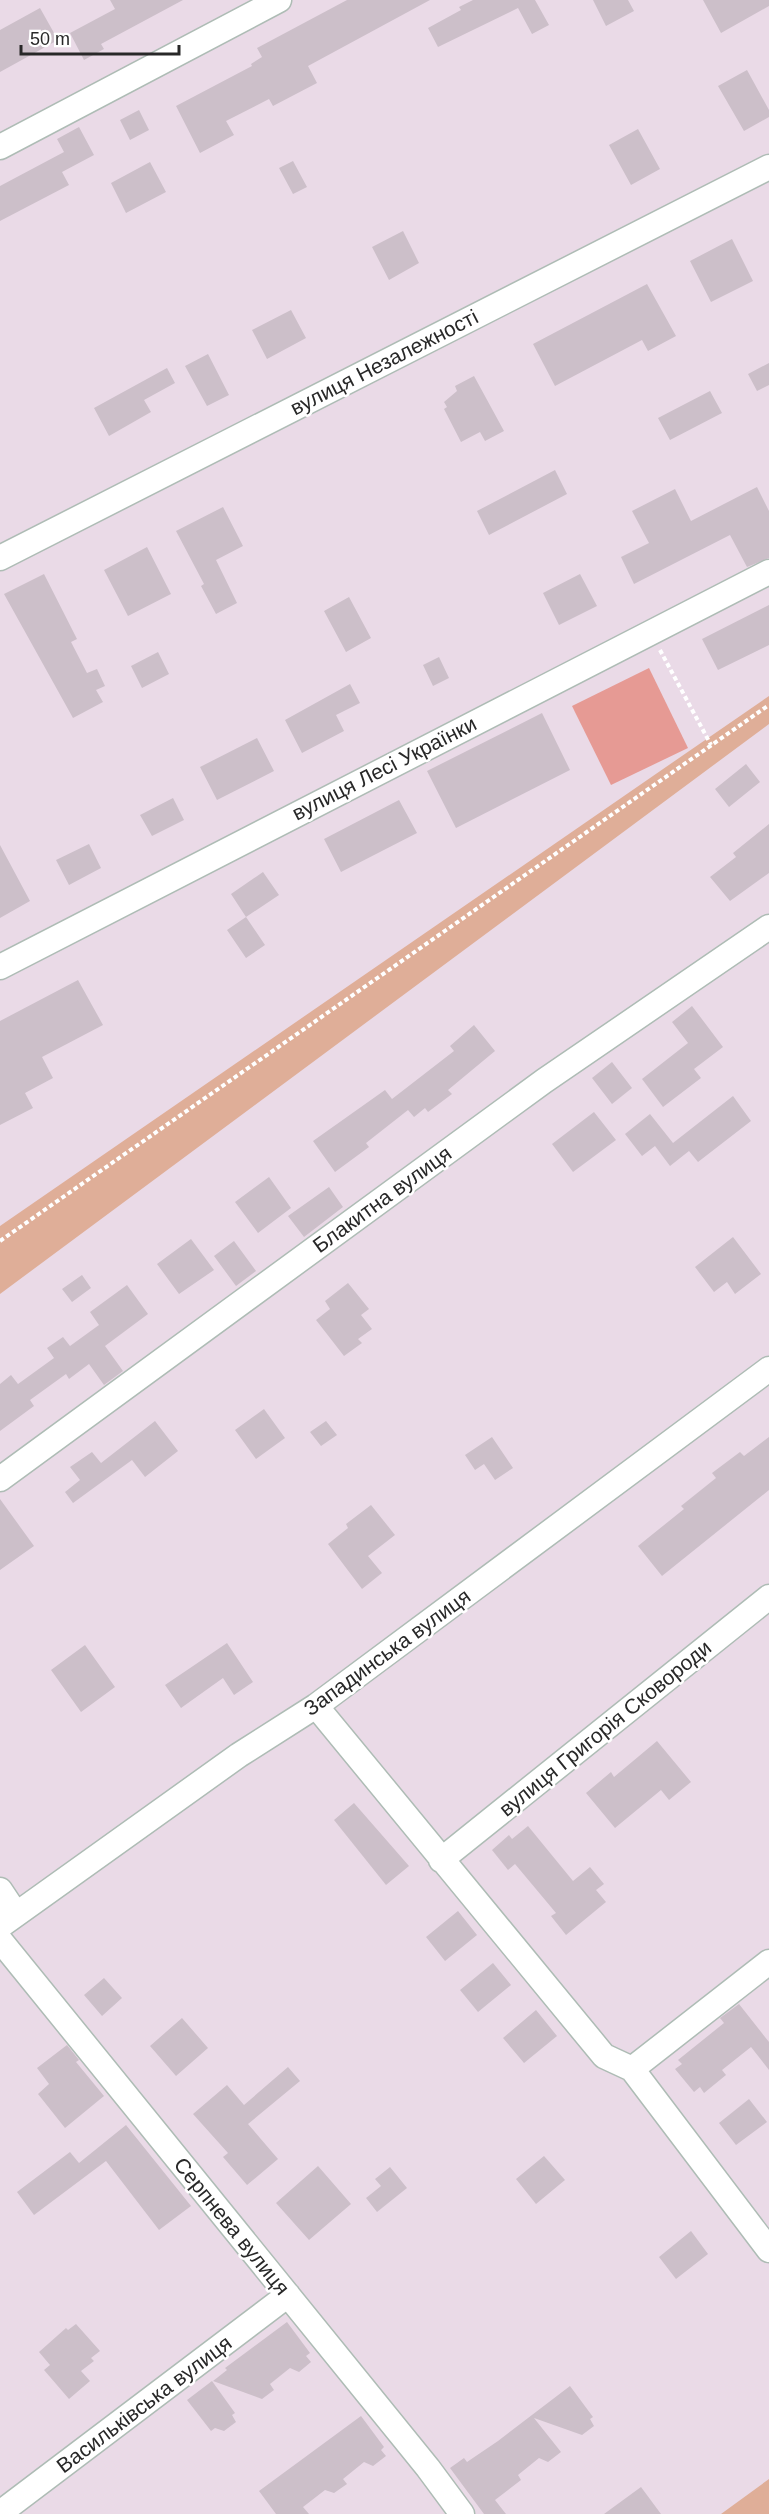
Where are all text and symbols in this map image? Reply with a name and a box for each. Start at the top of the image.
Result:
scale bar [21,18,178,56]
text: 50 m [30,29,70,49]
street label: вулиця Незалежності [286,305,482,419]
street label: вулиця Лесі Українки [288,712,480,824]
street label: Блакитна вулиця [308,1141,456,1257]
street label: Западинська вулиця [299,1584,475,1720]
street label: вулиця Григорія Сковороди [495,1635,715,1821]
street label: Серпнева вулиця [170,2153,294,2299]
street label: Васильківська вулиця [52,2331,236,2477]

